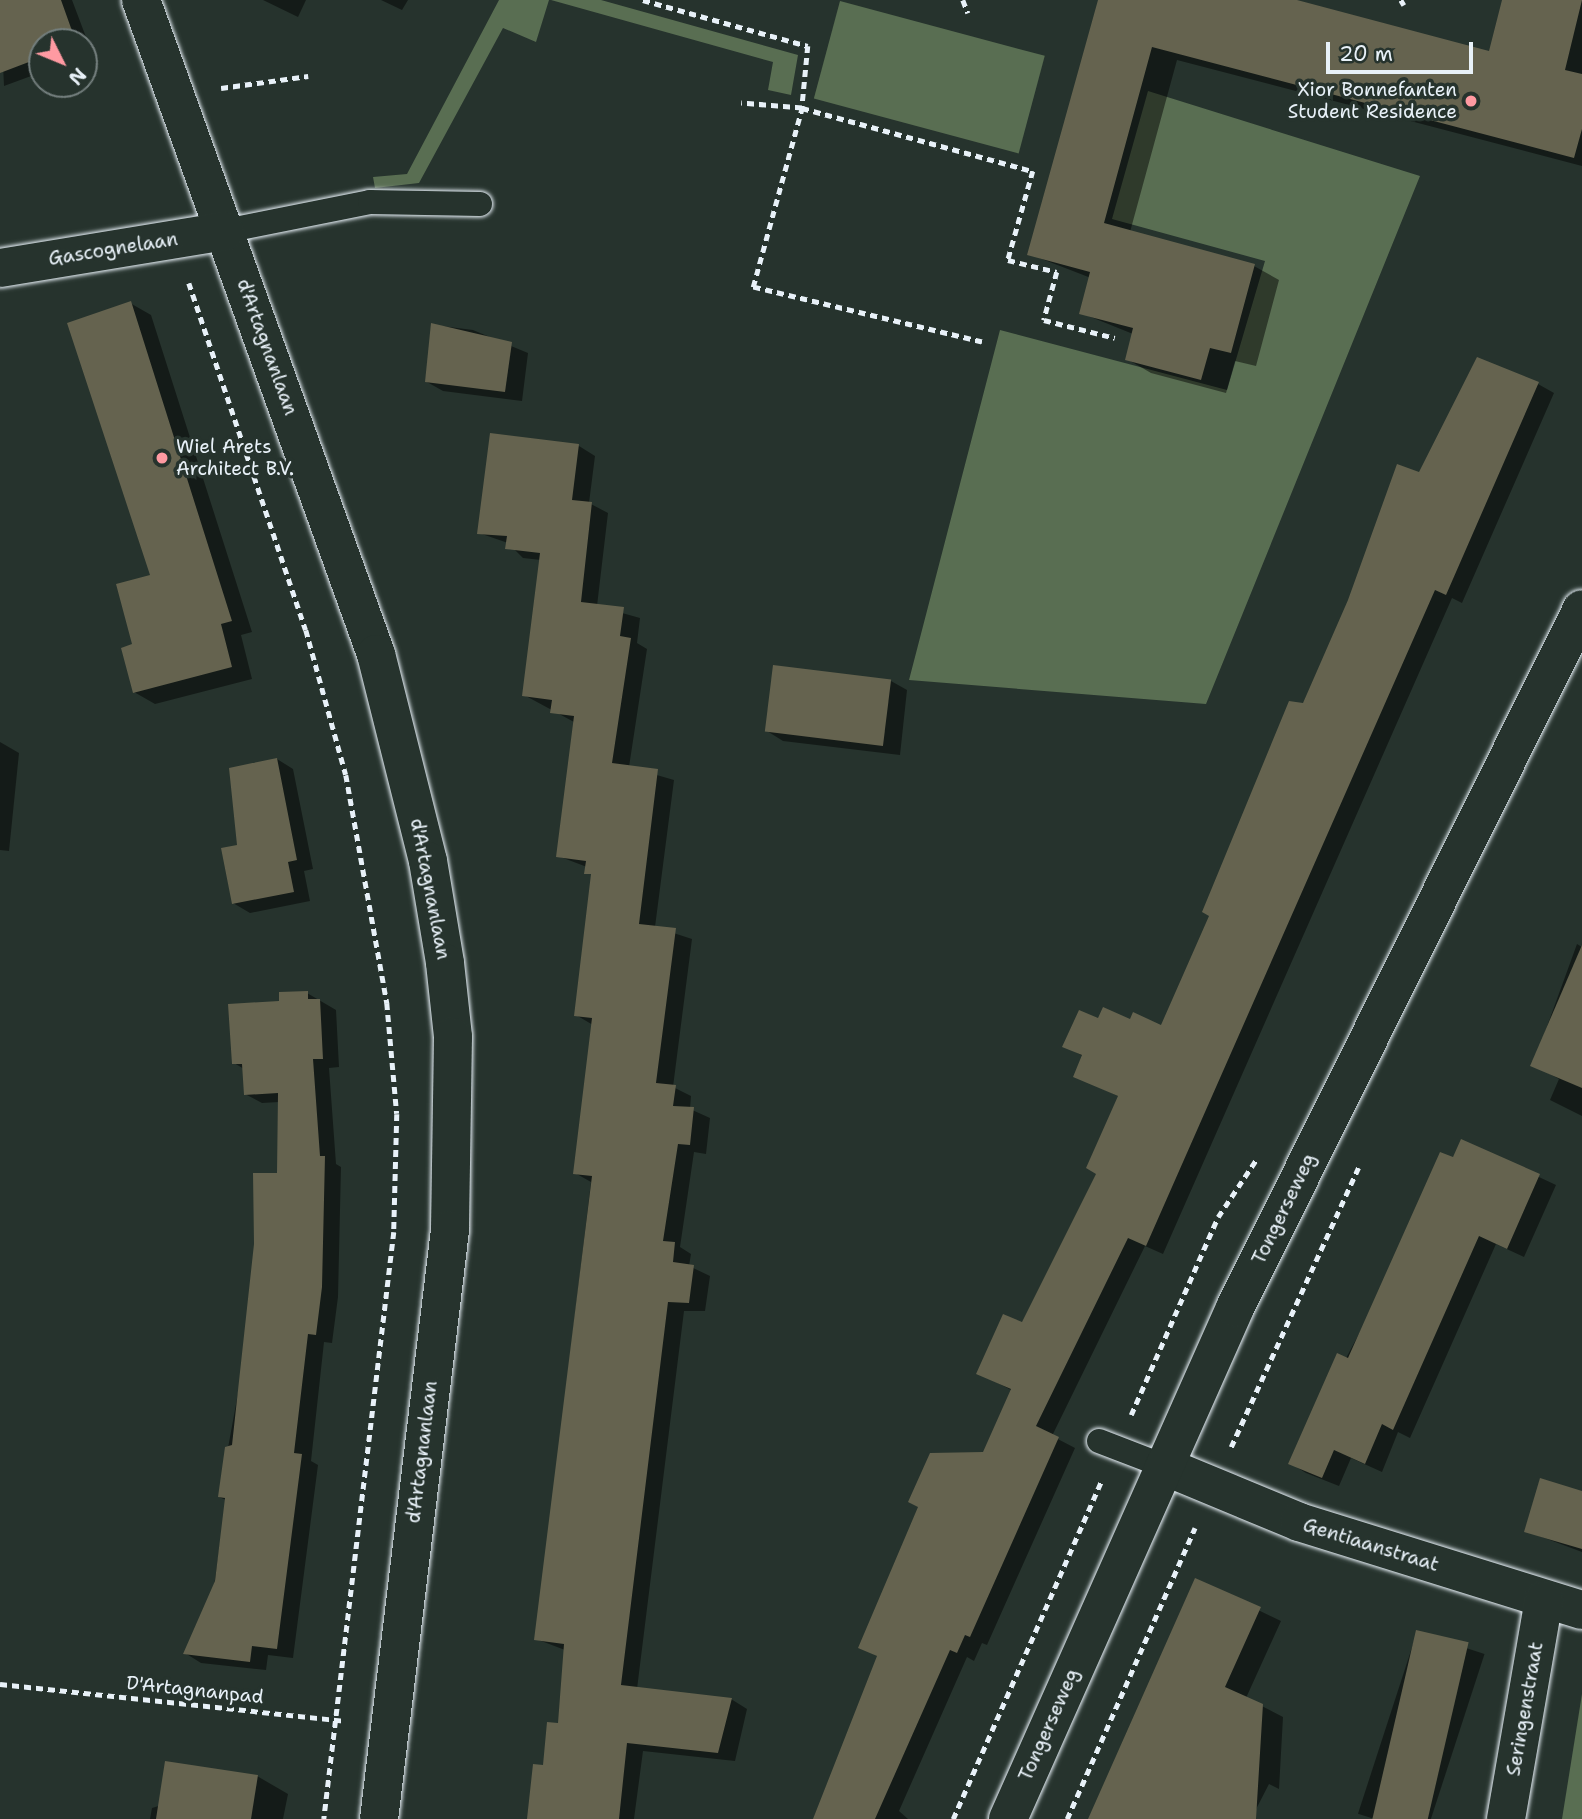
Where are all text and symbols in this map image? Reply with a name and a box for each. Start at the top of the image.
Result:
north arrow [28,28,98,98]
scale bar [1330,28,1477,72]
text: 20 m [1339,40,1393,68]
text: N [63,62,92,90]
place label: Xior Bonnefanten Student Residence [1288,79,1457,123]
marker: Xior Bonnefanten Student Residence [1463,93,1479,109]
street label: Gascognelaan [47,228,179,270]
street label: d'Artagnanlaan [232,276,302,418]
place label: Wiel Arets Architect B.V. [176,436,294,480]
marker: Wiel Arets Architect B.V. [154,450,170,466]
street label: d'Artagnanlaan [405,816,455,962]
street label: Tongerseweg [1247,1150,1321,1268]
street label: d'Artagnanlaan [402,1379,442,1525]
street label: Gentiaanstraat [1300,1513,1442,1577]
street label: Seringenstraat [1502,1640,1548,1778]
street label: Tongerseweg [1014,1665,1084,1785]
street label: D'Artagnanpad [125,1671,265,1709]

